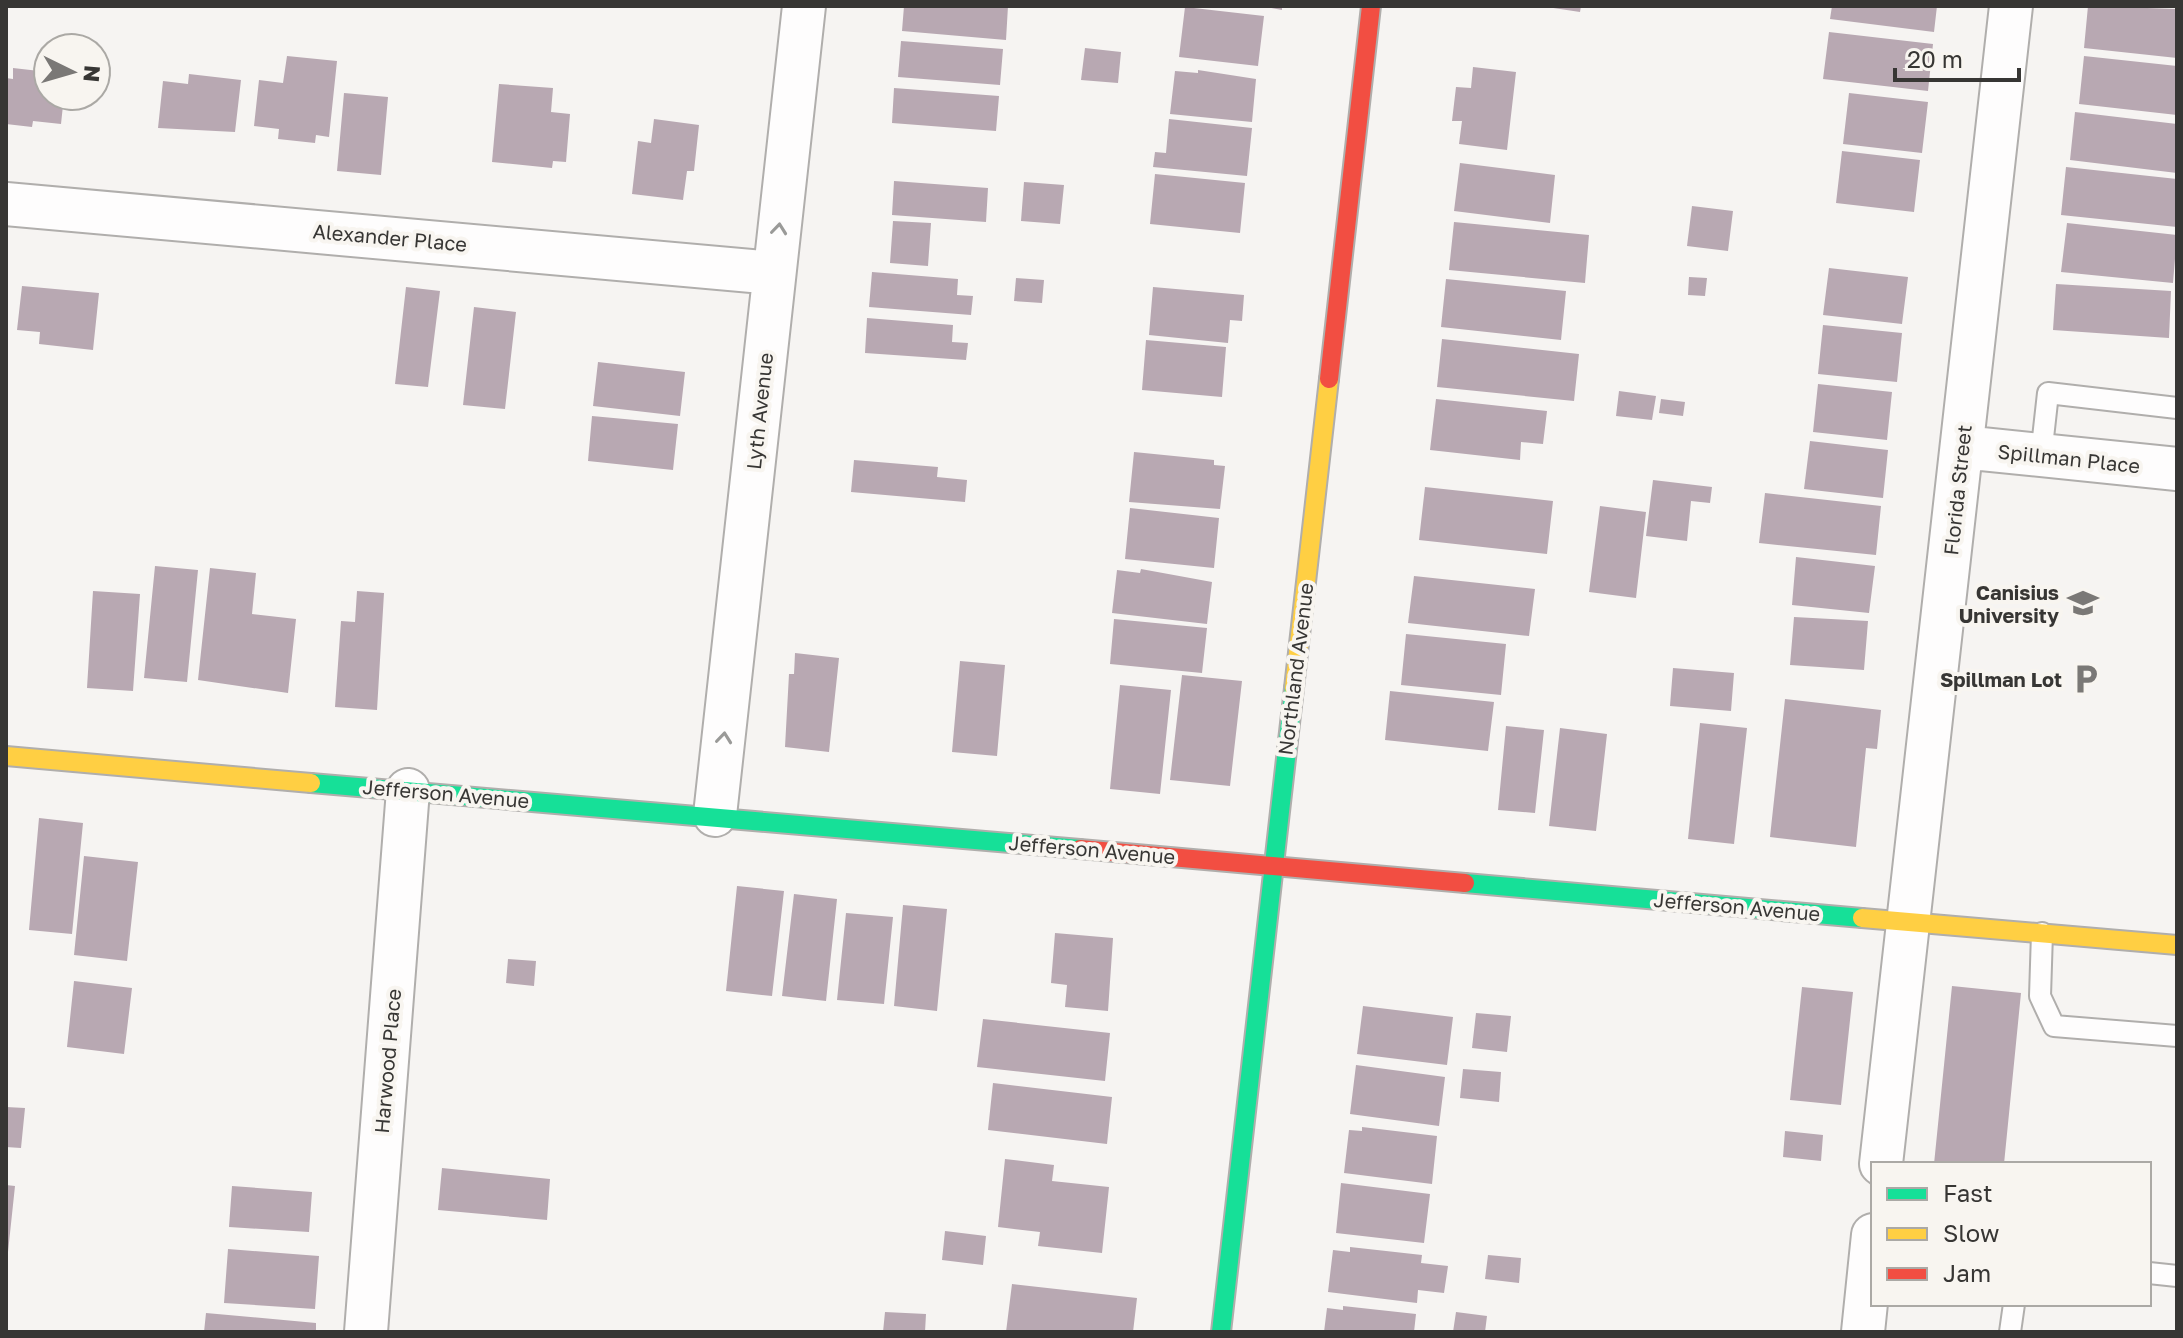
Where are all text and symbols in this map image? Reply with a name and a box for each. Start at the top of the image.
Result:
north arrow [32,32,112,112]
scale bar [1895,32,2019,82]
text: 20 m [1907,44,1963,73]
text: N [78,64,107,83]
street label: Alexander Place [312,218,468,256]
one-way arrow [770,222,787,235]
street label: Lyth Avenue [741,351,777,471]
street label: Florida Street [1938,424,1976,556]
street label: Spillman Place [1997,439,2141,477]
place label: Canisius University [1959,580,2059,627]
street label: Northland Avenue [1273,581,1317,757]
school or university icon: Canisius University [2066,586,2100,620]
parking icon: Spillman Lot [2069,662,2103,696]
place label: Spillman Lot [1940,667,2062,691]
one-way arrow [716,731,733,744]
street label: Jefferson Avenue [362,774,530,812]
street label: Jefferson Avenue [1008,830,1176,868]
street label: Jefferson Avenue [1653,887,1821,925]
street label: Harwood Place [369,988,405,1134]
legend [1871,1162,2151,1306]
text: Fast [1943,1178,1993,1207]
text: Slow [1943,1218,1999,1247]
text: Jam [1943,1258,1991,1287]

